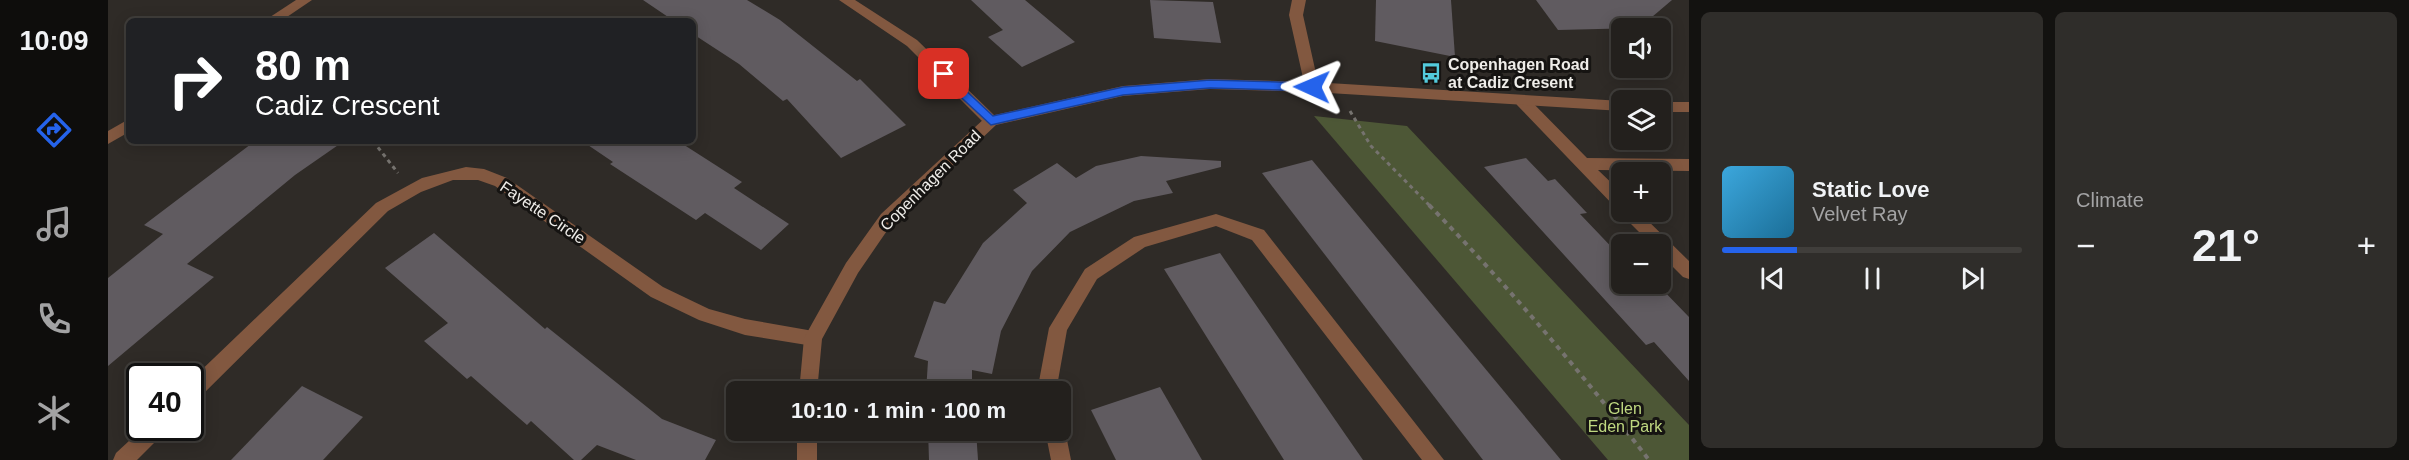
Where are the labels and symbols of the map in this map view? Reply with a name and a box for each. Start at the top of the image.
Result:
pin [918,48,969,99]
position arrow [1280,55,1344,119]
place label: Copenhagen Road at Cadiz Cresent [1448,56,1589,91]
bus stop icon: Copenhagen Road at Cadiz Cresent [1419,61,1443,85]
street label: Copenhagen Road [877,127,984,234]
street label: Fayette Circle [497,178,588,247]
speed limit sign: 40 [126,363,204,441]
park label: Glen Eden Park [1588,400,1663,435]

